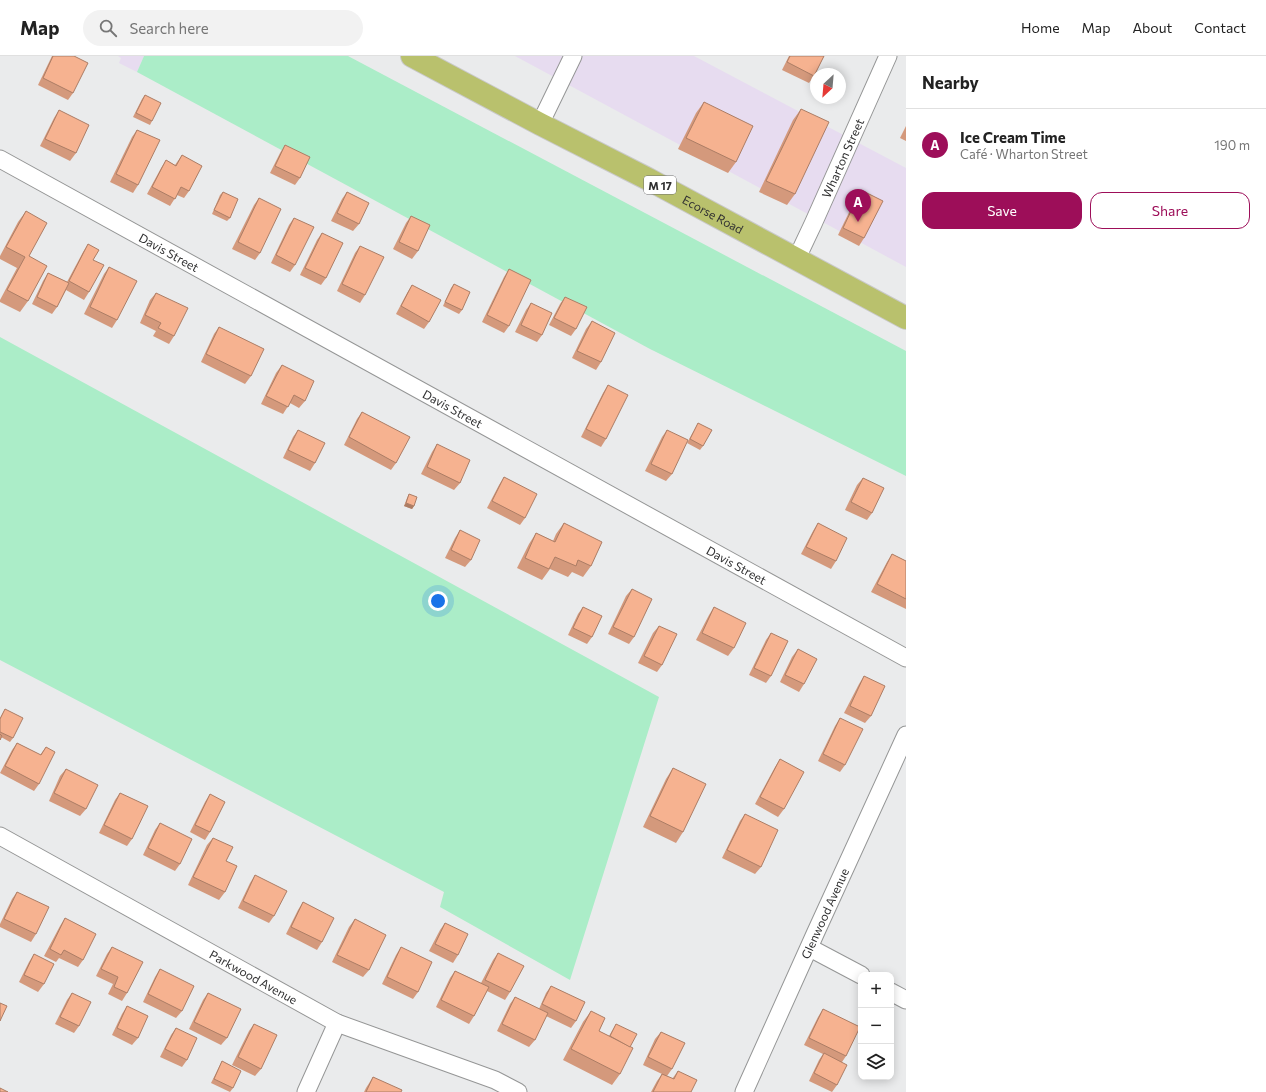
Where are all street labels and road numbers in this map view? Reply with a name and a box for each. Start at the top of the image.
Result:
street label: Wharton Street [819,116,866,200]
road number: M 17 [644,176,676,194]
street label: Ecorse Road [680,192,746,236]
street label: Davis Street [137,230,201,274]
street label: Davis Street [421,386,485,431]
street label: Davis Street [704,543,769,587]
street label: Glenwood Avenue [798,866,851,961]
street label: Parkwood Avenue [207,947,300,1007]

